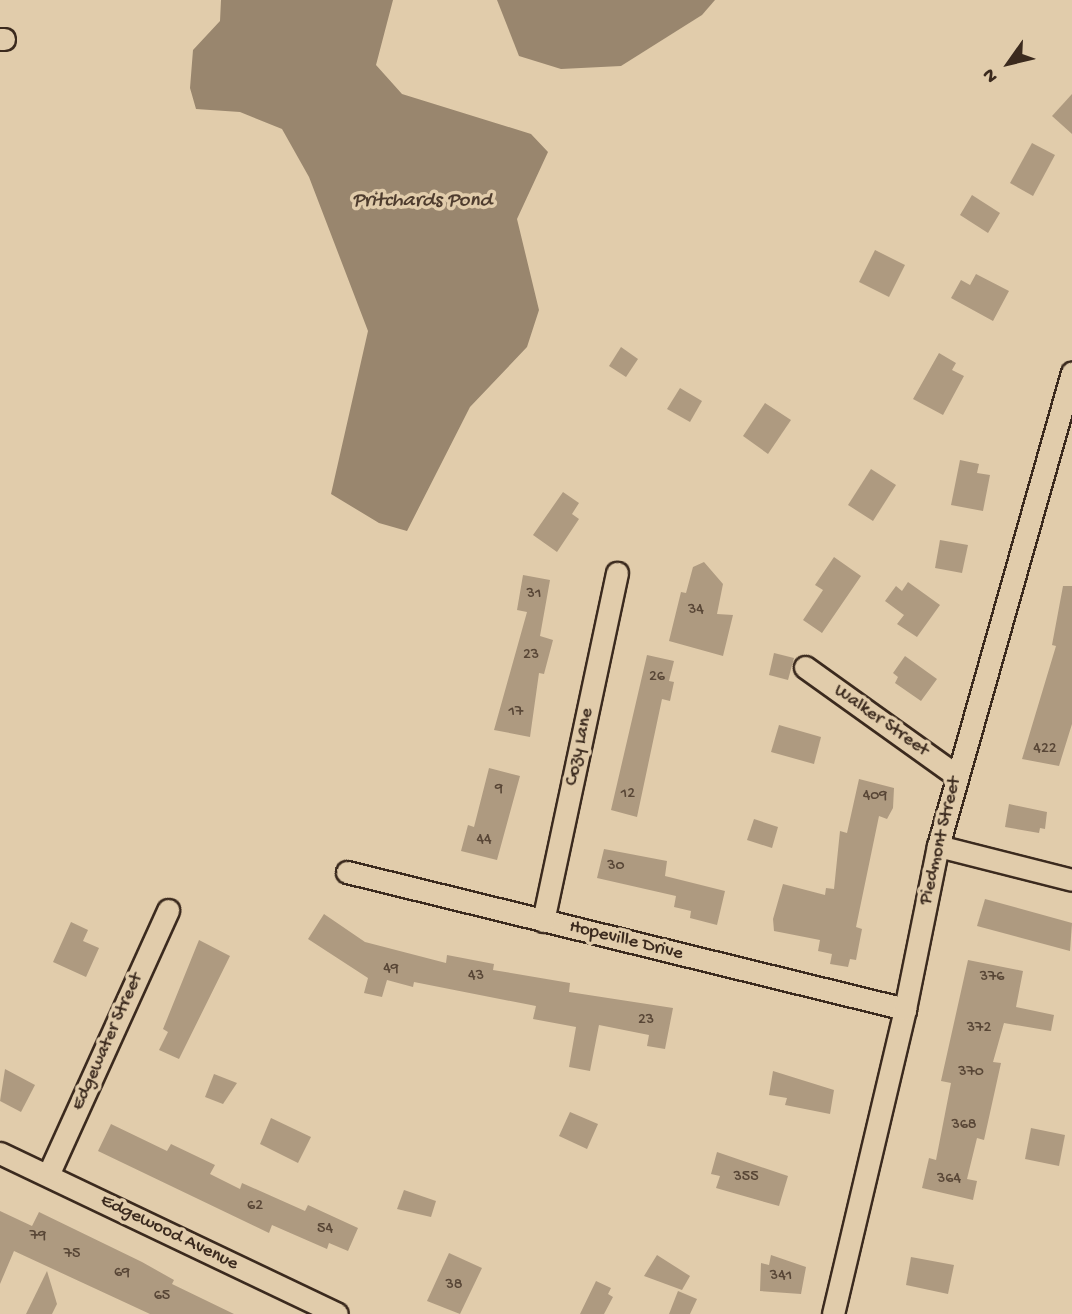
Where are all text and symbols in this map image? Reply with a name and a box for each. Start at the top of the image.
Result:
north arrow [974,28,1044,98]
text: N [978,63,1004,87]
water label: Pritchards Pond [352,189,492,215]
house number: 31 [527,585,541,605]
house number: 34 [688,601,704,621]
house number: 23 [523,646,539,666]
house number: 26 [649,668,665,688]
street label: Walker Street [829,680,933,762]
house number: 17 [509,703,523,723]
street label: Cozy Lane [561,706,599,788]
house number: 422 [1033,740,1057,760]
street label: Piedmont Street [915,775,967,907]
house number: 9 [495,780,503,800]
house number: 12 [621,785,635,805]
house number: 409 [863,787,887,807]
house number: 44 [476,831,492,851]
house number: 30 [607,857,625,877]
street label: Hopeville Drive [567,916,685,966]
house number: 49 [383,960,399,980]
house number: 43 [468,967,484,987]
house number: 376 [980,968,1004,988]
street label: Edgewater Street [67,970,149,1114]
house number: 23 [638,1011,654,1031]
house number: 372 [967,1019,991,1039]
house number: 370 [958,1063,984,1083]
house number: 368 [951,1116,977,1136]
house number: 355 [733,1168,759,1188]
house number: 364 [937,1170,961,1190]
street label: Edgewood Avenue [96,1190,242,1276]
house number: 62 [247,1197,263,1217]
house number: 54 [317,1220,333,1240]
house number: 79 [30,1227,46,1247]
house number: 75 [64,1245,80,1265]
house number: 69 [114,1264,130,1284]
house number: 341 [770,1267,792,1287]
house number: 38 [445,1276,463,1296]
house number: 65 [154,1287,170,1307]

